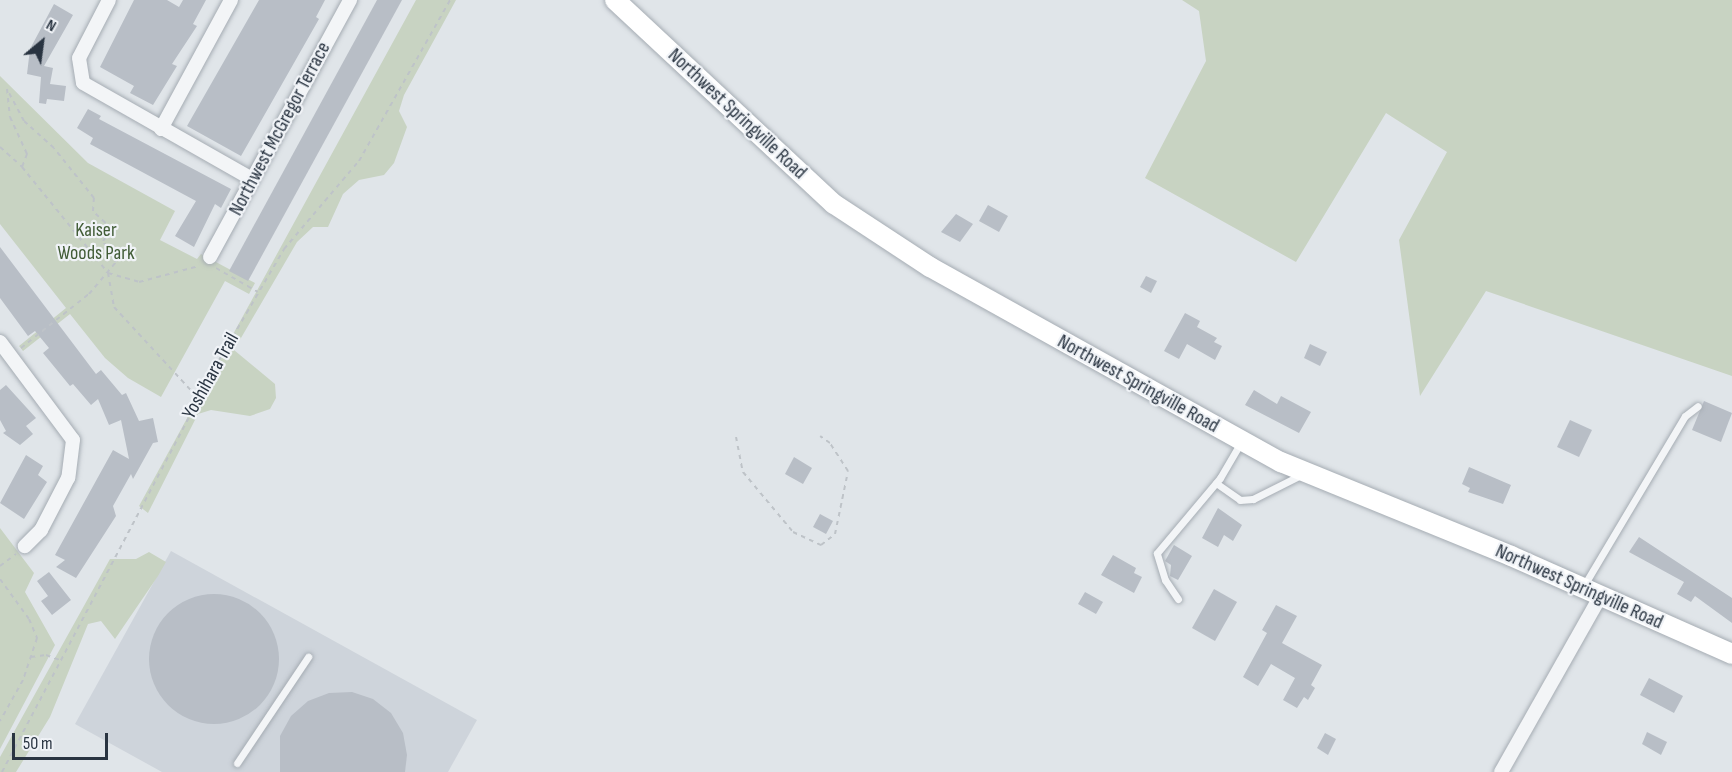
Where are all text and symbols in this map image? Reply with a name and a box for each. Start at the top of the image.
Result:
north arrow [12,12,72,72]
text: N [43,15,59,36]
street label: Northwest McGregor Terrace [224,38,336,220]
street label: Northwest Springville Road [663,44,811,184]
park label: Kaiser Woods Park [57,218,135,265]
street label: Yoshihara Trail [178,329,244,423]
street label: Northwest Springville Road [1053,330,1223,438]
street label: Northwest Springville Road [1492,539,1666,635]
scale bar [15,721,111,759]
text: 50 m [23,733,53,754]

